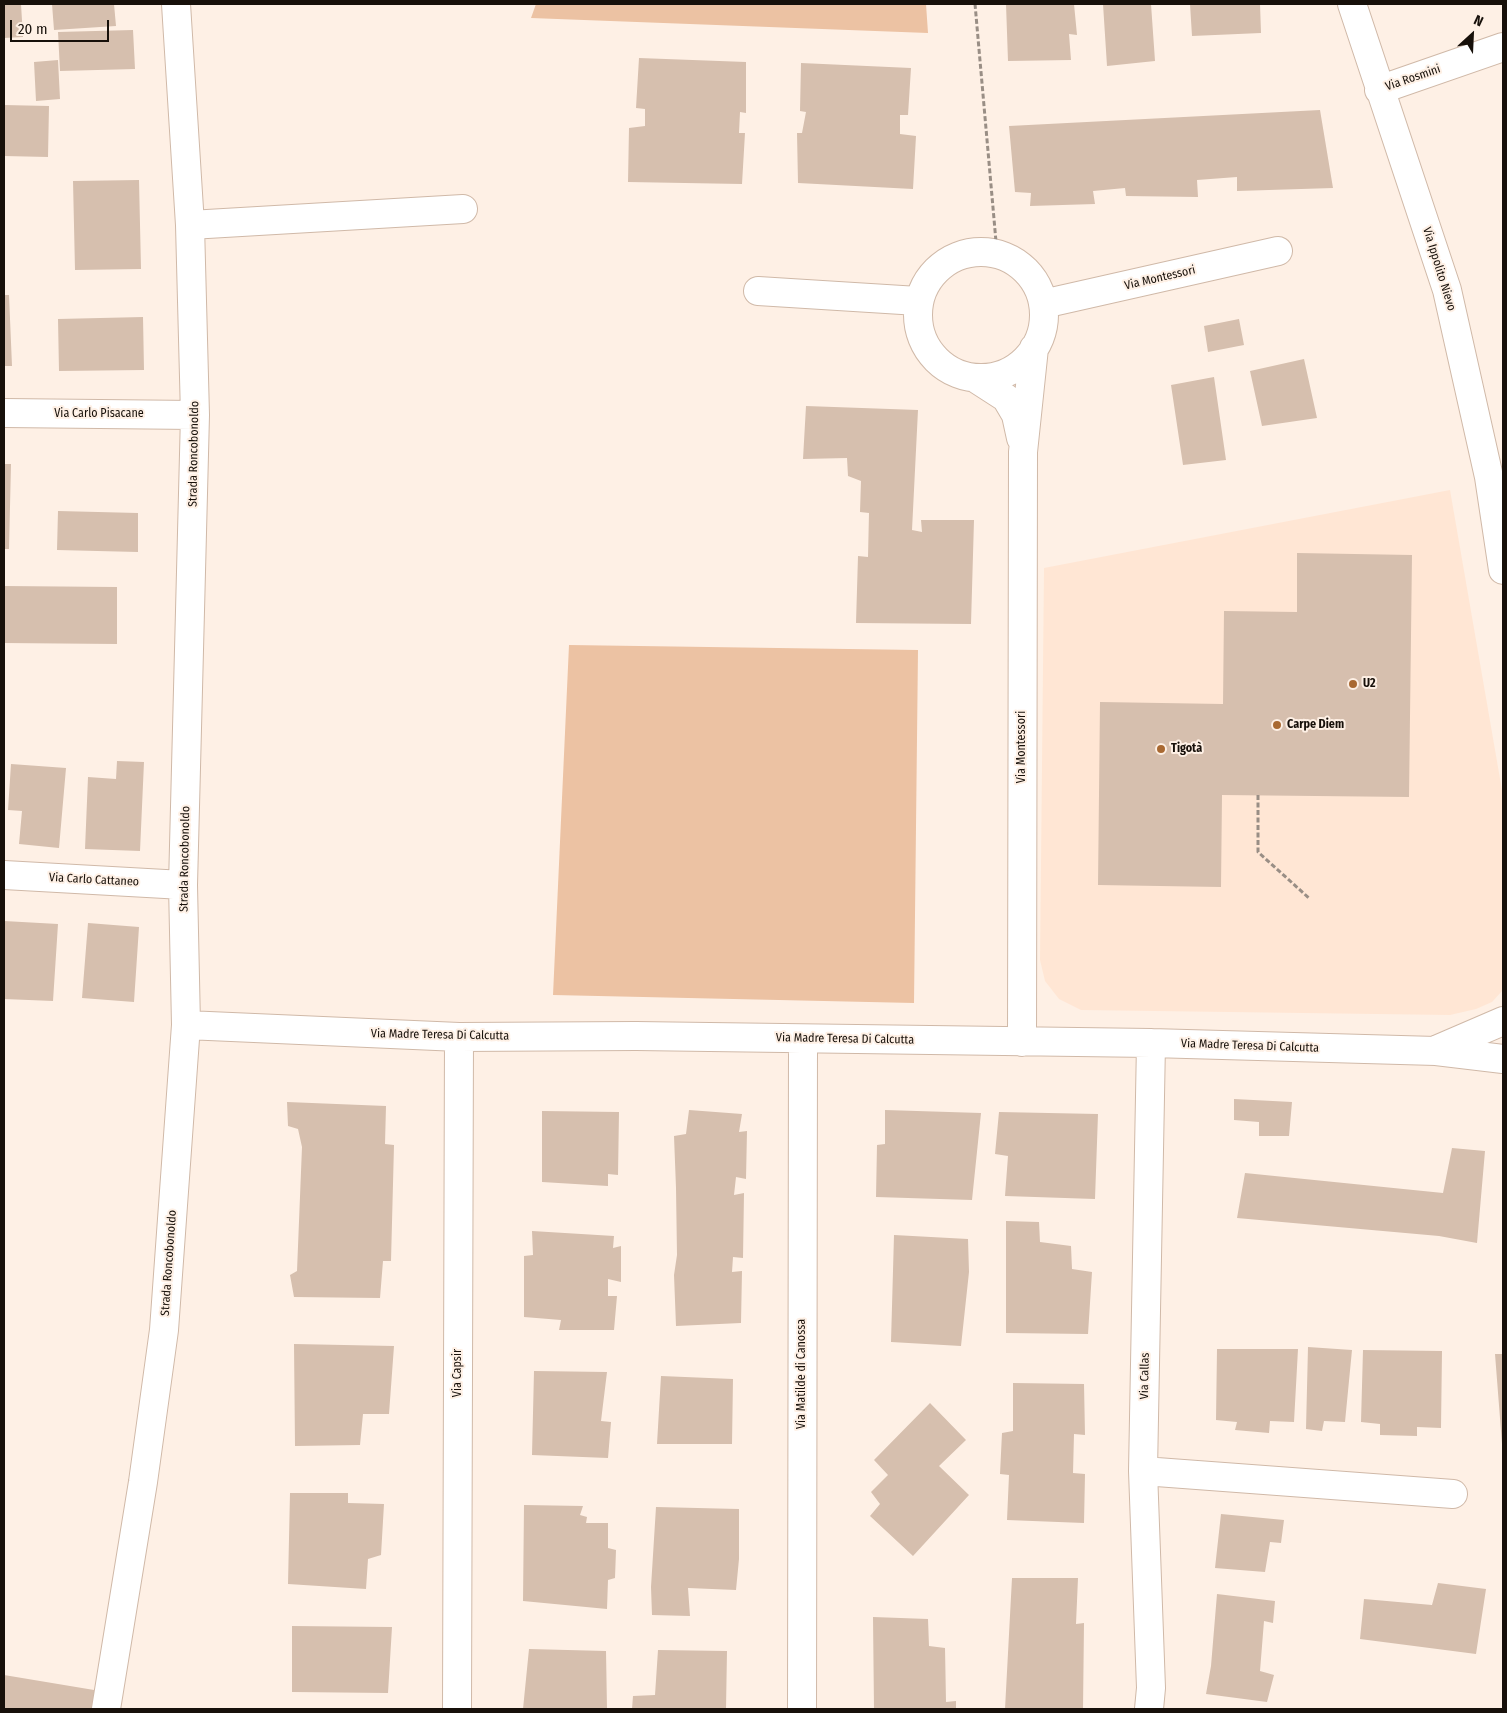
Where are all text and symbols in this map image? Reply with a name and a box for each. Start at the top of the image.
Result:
scale bar [12,10,111,42]
north arrow [1447,10,1497,60]
text: N [1471,11,1486,30]
text: 20 m [18,20,48,38]
street label: Via Rosmini [1384,62,1442,94]
street label: Via Ippolito Nievo [1419,225,1459,313]
street label: Via Montessori [1123,263,1197,293]
street label: Strada Roncobonoldo [186,401,202,507]
street label: Via Carlo Pisacane [54,407,144,421]
place label: U2 [1363,677,1376,691]
marker: U2 [1347,678,1359,690]
street label: Via Montessori [1015,711,1029,783]
place label: Carpe Diem [1287,718,1344,732]
marker: Carpe Diem [1271,719,1283,731]
place label: Tigotà [1171,742,1202,756]
marker: Tigotà [1155,743,1167,755]
street label: Strada Roncobonoldo [177,806,193,912]
street label: Via Carlo Cattaneo [49,870,139,890]
street label: Via Madre Teresa Di Calcutta [371,1027,509,1043]
street label: Via Madre Teresa Di Calcutta [776,1031,914,1047]
street label: Via Madre Teresa Di Calcutta [1181,1036,1319,1056]
street label: Strada Roncobonoldo [158,1210,180,1316]
street label: Via Matilde di Canossa [795,1319,809,1429]
street label: Via Capsir [451,1349,465,1397]
street label: Via Callas [1137,1352,1153,1400]

